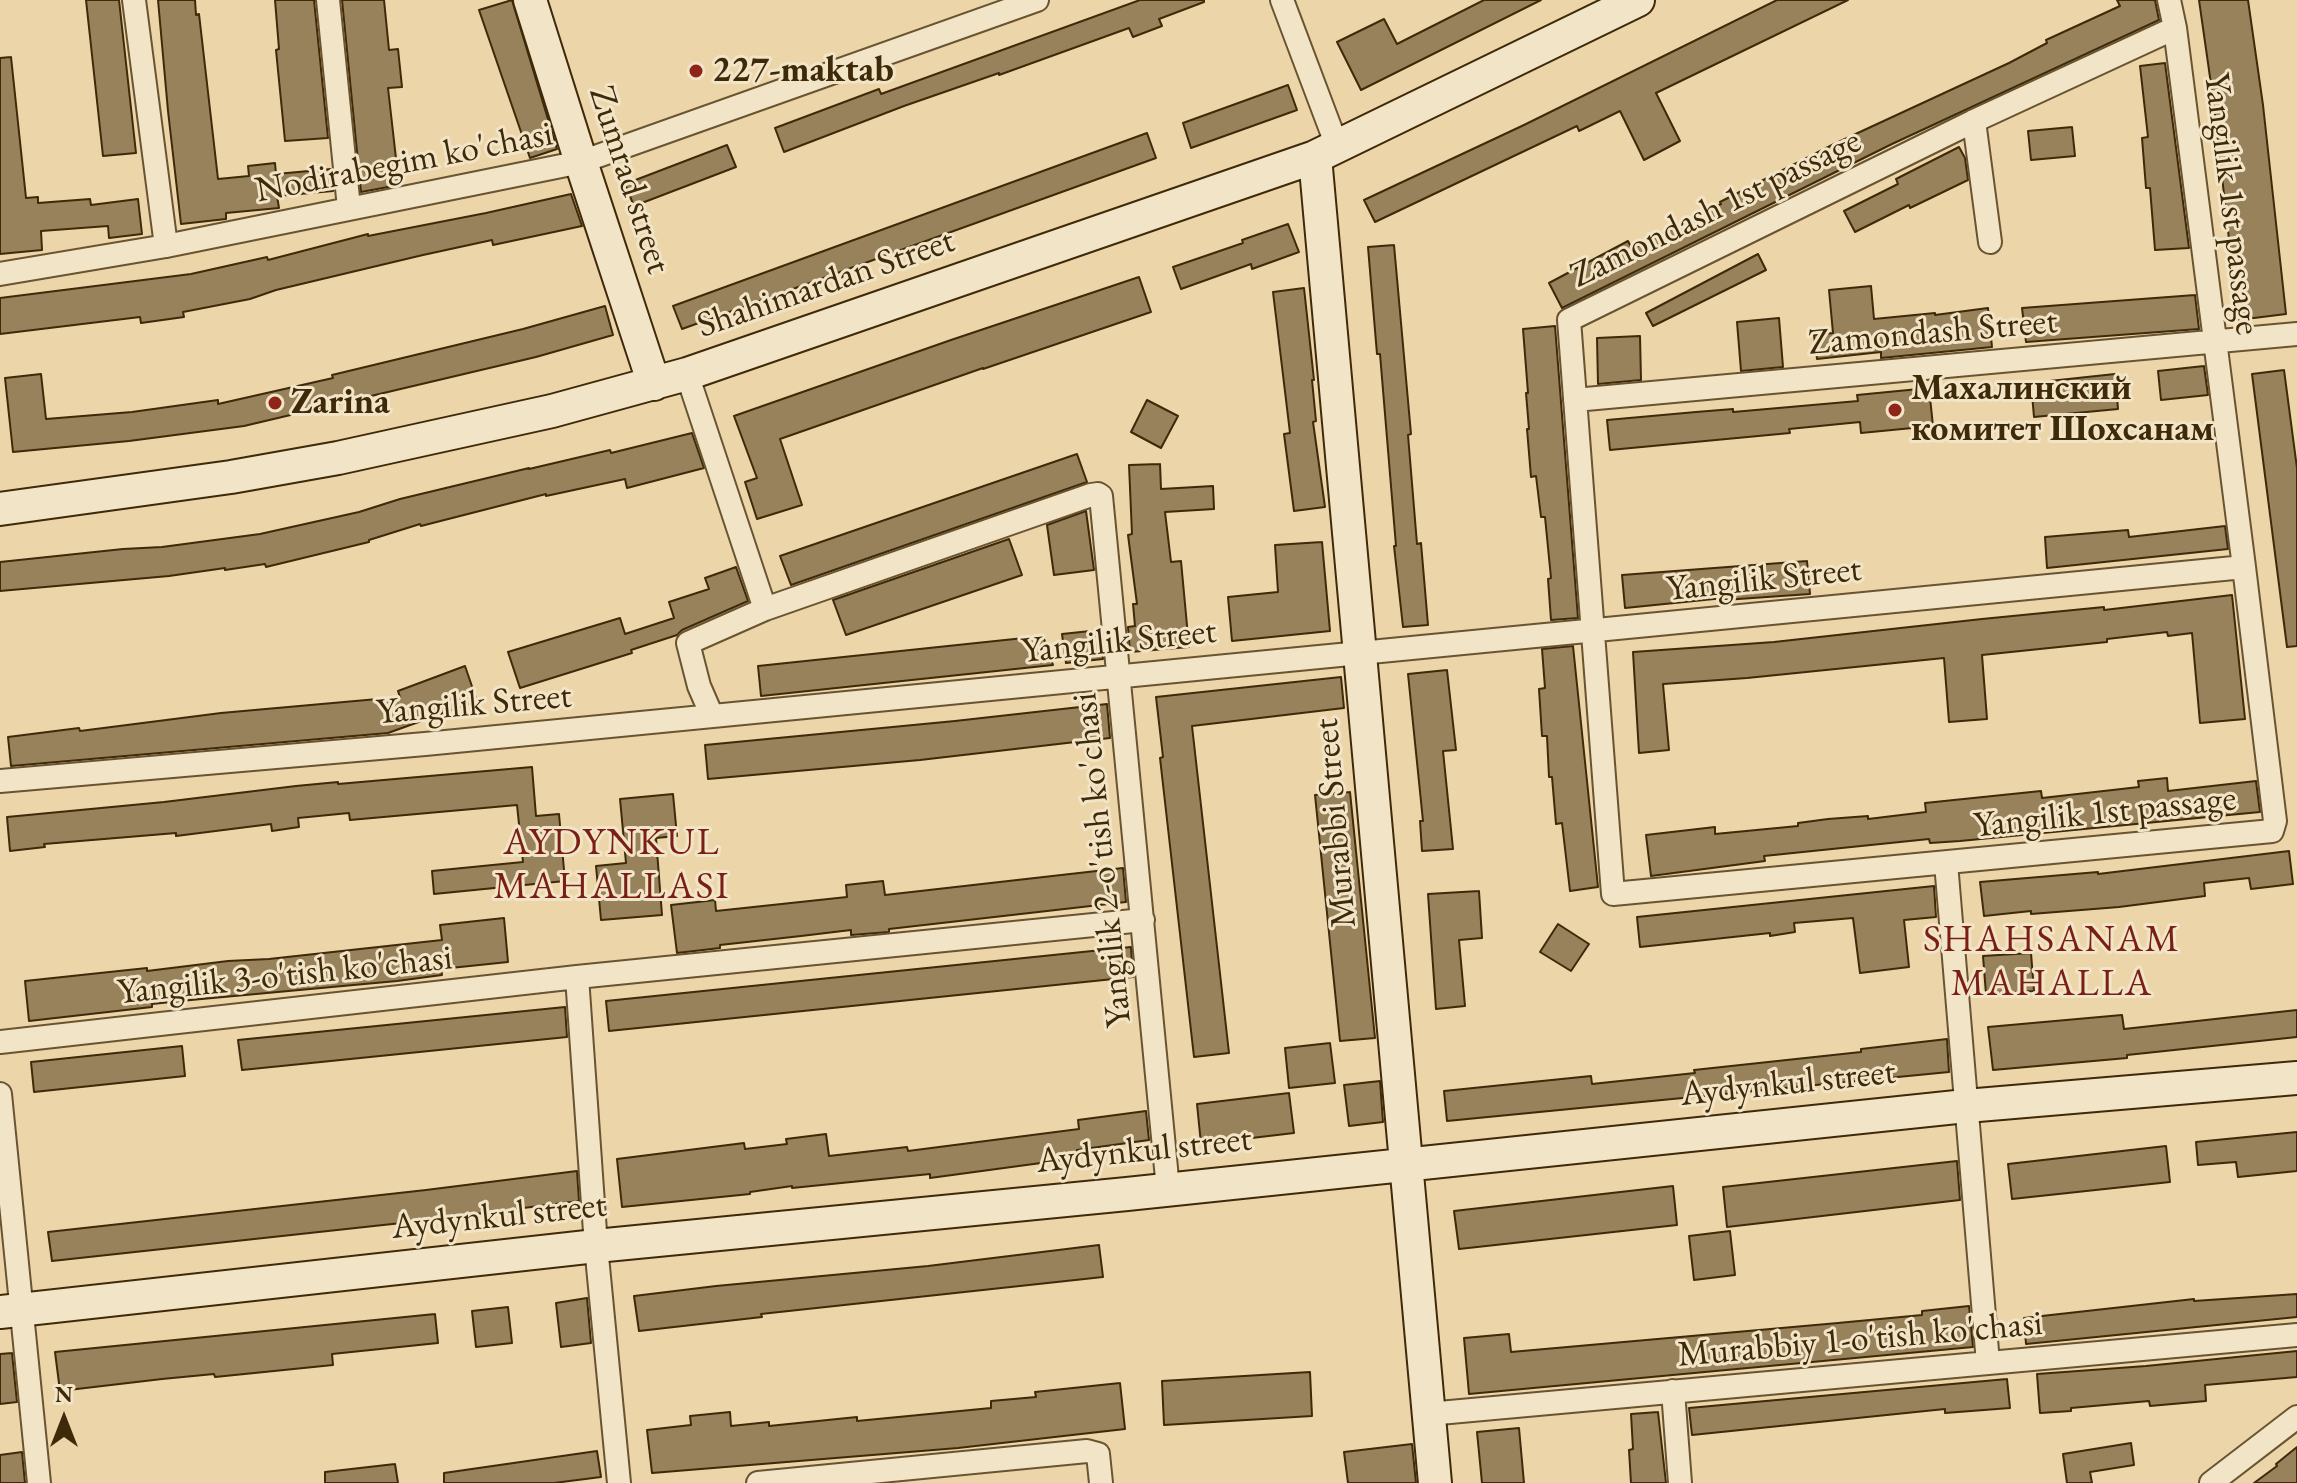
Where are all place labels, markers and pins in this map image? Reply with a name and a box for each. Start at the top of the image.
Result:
place label: 227-maktab [712,49,894,93]
marker: 227-maktab [687,62,705,80]
place label: Махалинский комитет Шохcанам [1911,367,2214,452]
place label: Zarina [291,381,390,425]
marker: Zarina [266,394,284,412]
marker: Махалинский комитет Шохcанам [1886,401,1904,419]

